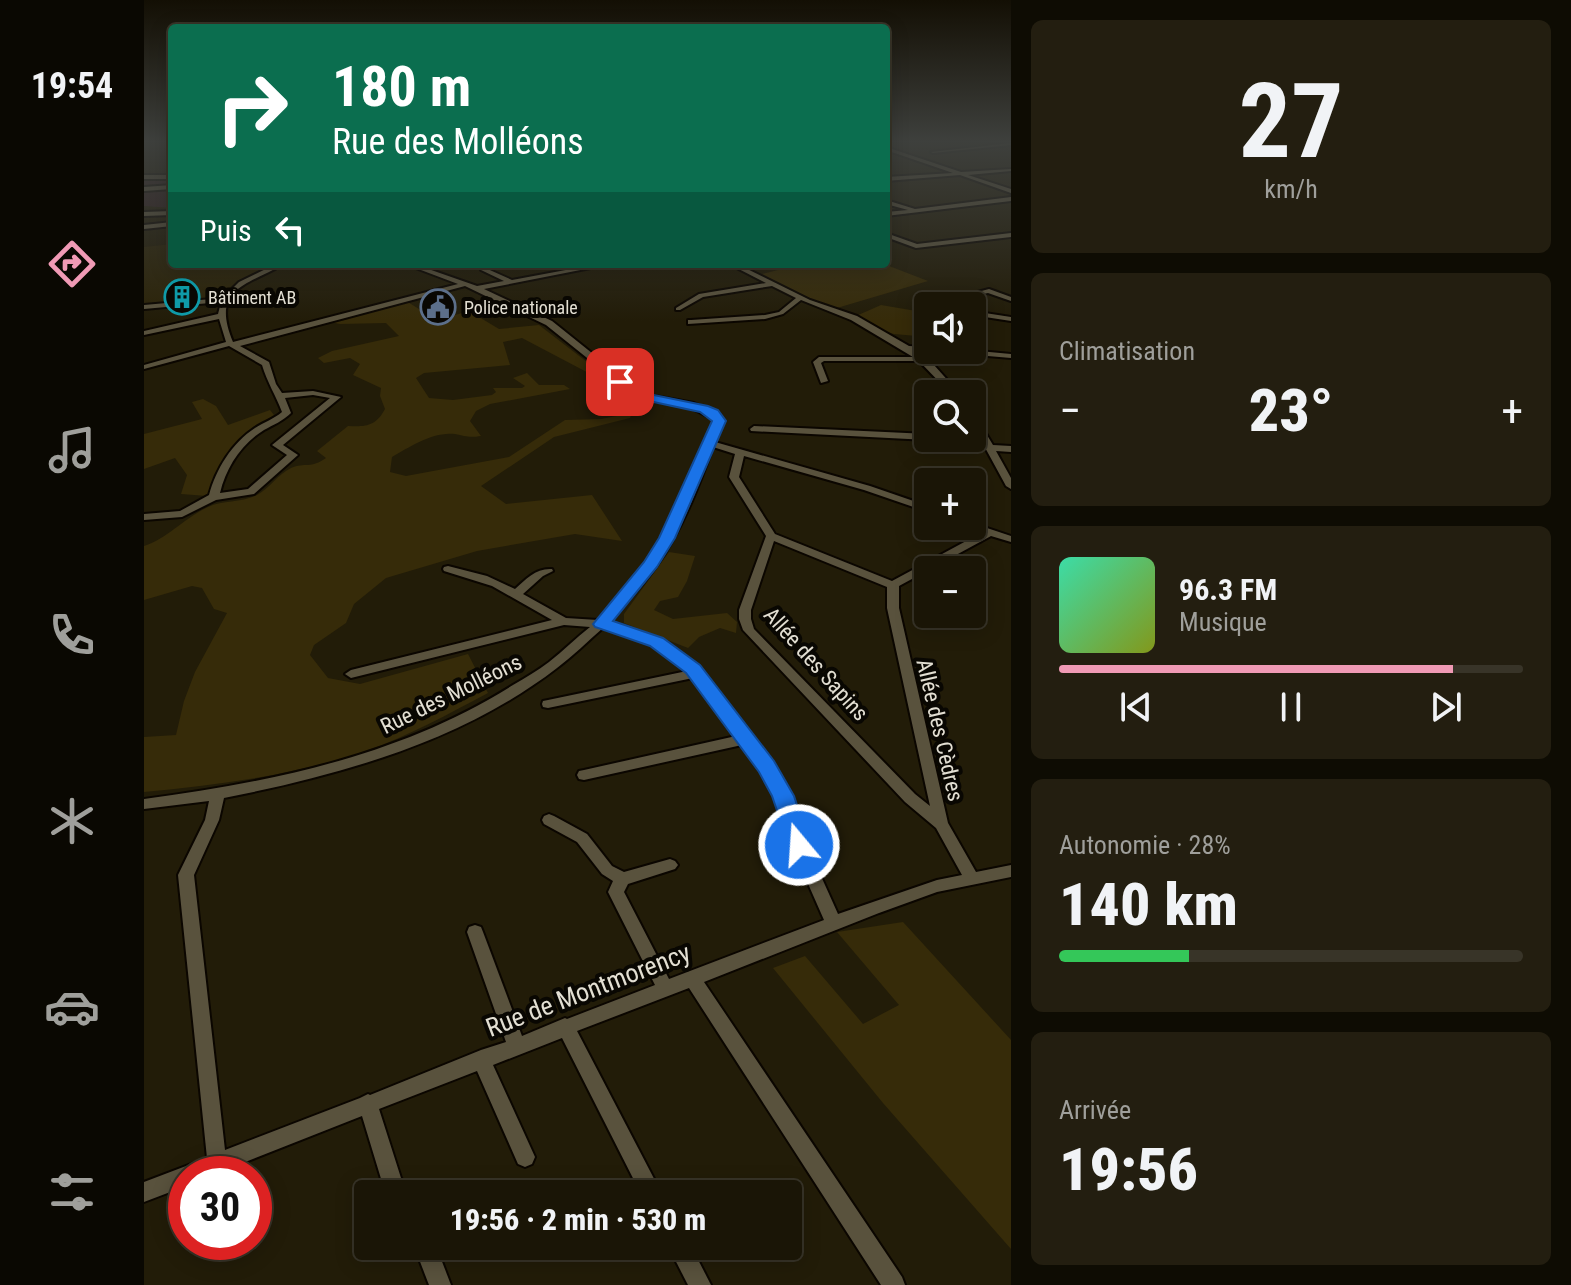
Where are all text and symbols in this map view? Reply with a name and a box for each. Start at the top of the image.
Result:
text: 180 m [332,54,471,120]
icon: right [200,56,304,160]
text: 27 [1238,61,1344,182]
text: 19:54 [31,65,113,107]
text: Rue des Molléons [332,121,584,163]
text: km/h [1264,174,1318,204]
icon: left [268,208,312,252]
text: Puis [200,213,252,248]
icon: directions [44,236,100,292]
building icon: Bâtiment AB [163,278,201,316]
place label: Bâtiment AB [208,287,296,308]
public building icon: Police nationale [419,288,457,326]
map controls [914,292,986,628]
button: sound [914,292,986,364]
place label: Police nationale [464,297,578,318]
text: Climatisation [1059,336,1195,366]
pin [586,348,654,416]
icon: arrive [598,360,642,404]
text: 23° [1249,375,1333,446]
button: search [914,380,986,452]
text: − [1059,385,1081,437]
text: + [1501,385,1523,437]
icon: music [44,422,100,478]
button: + [914,468,986,540]
button: − [914,556,986,628]
text: 96.3 FM [1179,572,1277,607]
street label: Allée des Sapins [759,602,873,726]
icon: phone [44,607,100,663]
text: Musique [1179,607,1267,637]
street label: Rue des Molléons [376,649,526,739]
street label: Allée des Cèdres [911,656,969,804]
icon: previous [1114,685,1158,729]
icon: pause [1269,685,1313,729]
icon: next [1424,685,1468,729]
icon: climate [44,793,100,849]
position arrow [757,803,841,887]
text: Autonomie · 28% [1059,830,1231,860]
text: 140 km [1059,869,1238,940]
street label: Rue de Montmorency [482,937,695,1043]
icon: car [44,979,100,1035]
text: Arrivée [1059,1095,1131,1125]
text: 19:56 [1059,1134,1198,1205]
speed limit sign: 30 [168,1156,272,1260]
icon: filters [44,1164,100,1220]
text: 19:56 · 2 min · 530 m [450,1202,706,1237]

